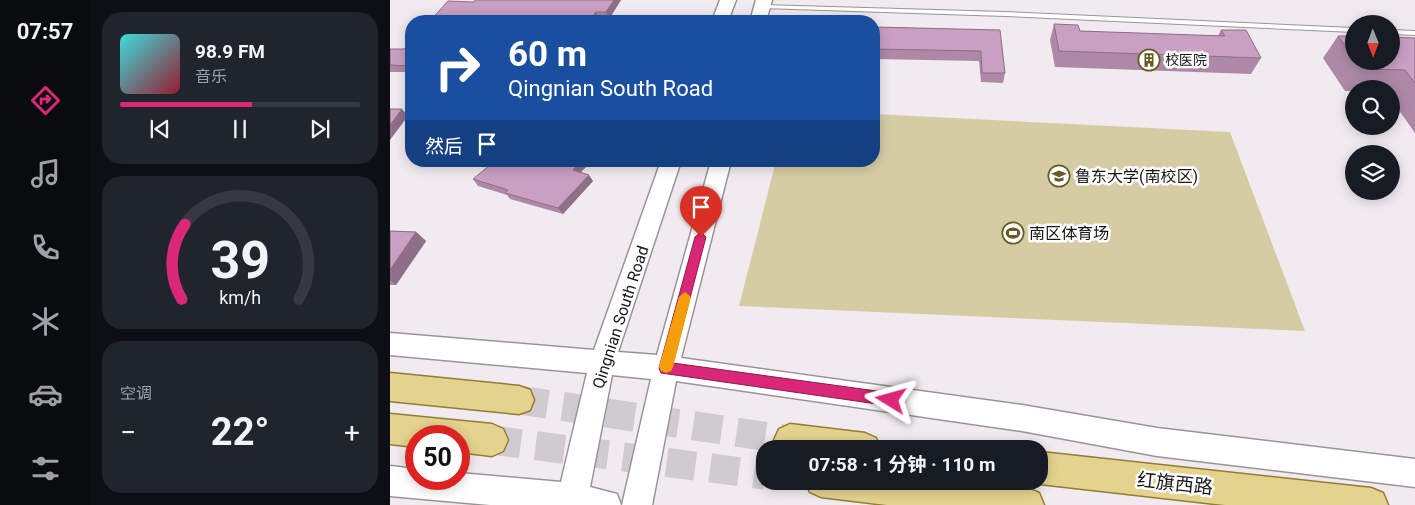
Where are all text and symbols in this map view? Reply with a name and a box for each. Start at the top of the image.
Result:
north arrow [1345,15,1400,70]
map controls [1345,15,1400,200]
text: 07:57 [17,19,73,44]
text: 60 m [508,34,587,75]
icon: right [425,35,490,100]
text: 98.9 FM [195,40,265,63]
building icon: 校医院 [1137,48,1161,72]
place label: 校医院 [1165,52,1207,68]
text: 音乐 [195,67,227,86]
text: Qingnian South Road [508,76,713,101]
button: search [1345,80,1400,135]
icon: directions [28,83,63,118]
icon: previous [146,115,174,143]
icon: pause [226,115,254,143]
icon: next [306,115,334,143]
icon: arrive [473,130,501,158]
text: 然后 [425,135,463,158]
button: layers [1345,145,1400,200]
icon: music [28,156,63,191]
school or university icon: 鲁东大学(南校区) [1047,164,1071,188]
place label: 鲁东大学(南校区) [1075,167,1198,186]
pin [680,186,722,237]
icon: arrive [687,193,715,221]
sports icon: 南区体育场 [1001,221,1025,245]
place label: 南区体育场 [1029,224,1109,243]
icon: phone [28,230,63,265]
text: 39 [210,230,270,291]
street label: Qingnian South Road [588,243,653,391]
text: km/h [219,287,261,308]
icon: climate [28,304,63,339]
position arrow [864,373,916,425]
icon: car [28,377,63,412]
text: 空调 [120,384,152,403]
text: 22° [211,410,269,454]
text: − [120,416,136,449]
text: + [344,416,360,449]
speed limit sign: 50 [405,425,470,490]
icon: filters [28,451,63,486]
text: 07:58 · 1 分钟 · 110 m [809,453,995,476]
street label: 红旗西路 [1136,468,1214,499]

